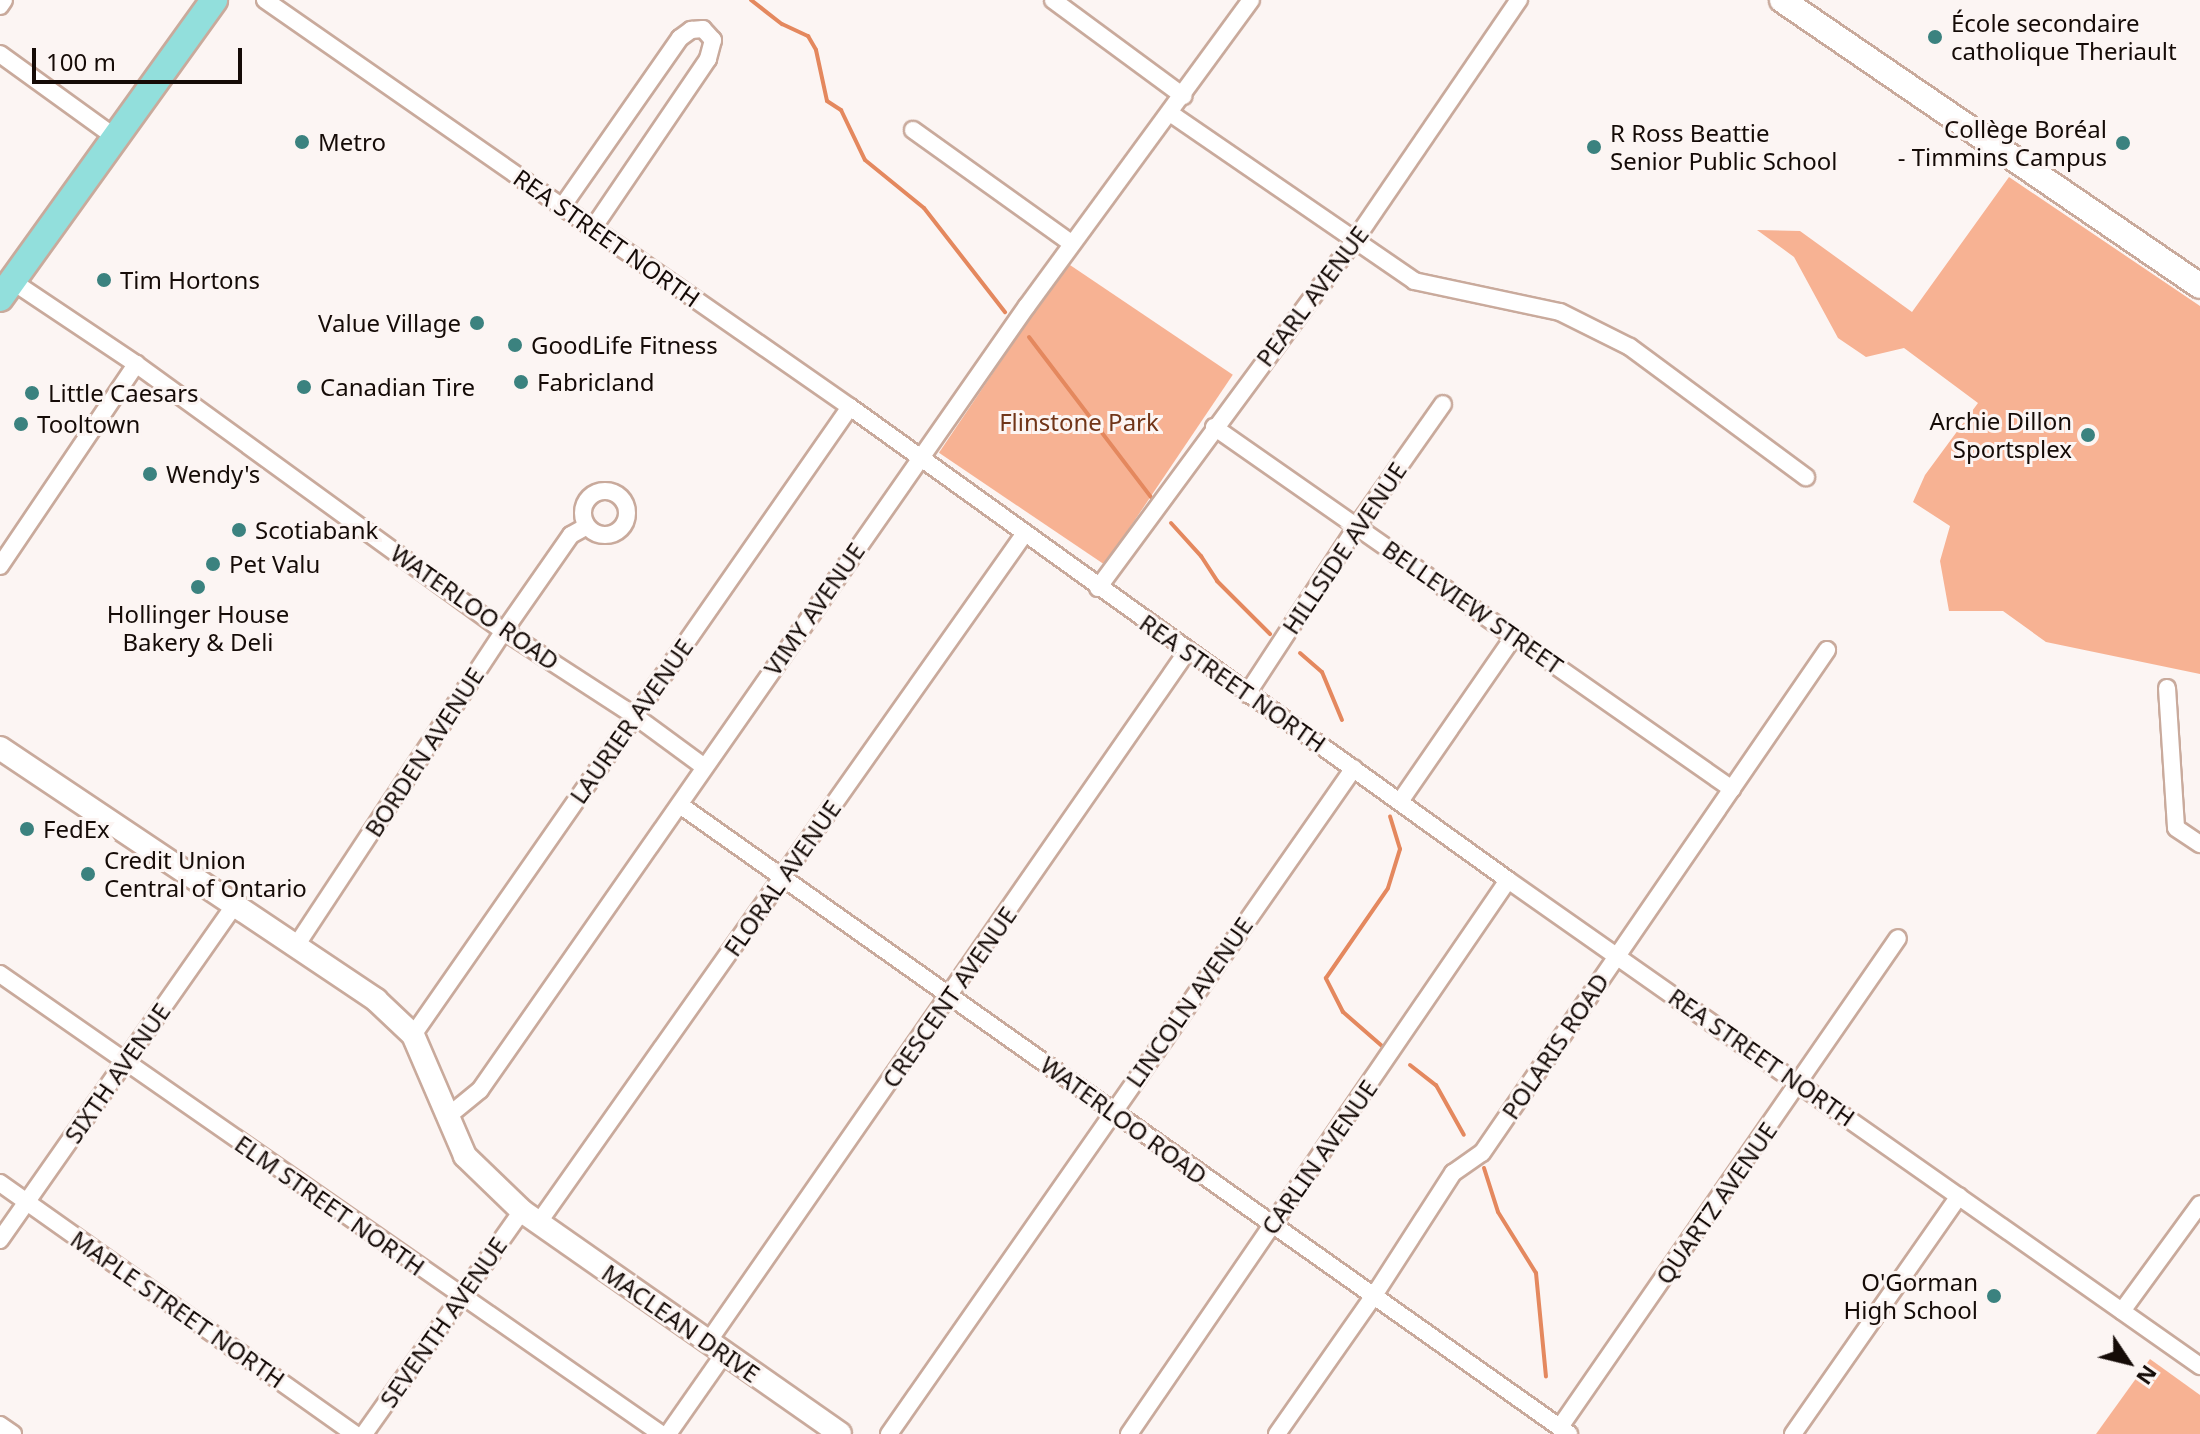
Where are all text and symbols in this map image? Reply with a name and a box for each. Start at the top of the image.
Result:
place label: École secondaire catholique Theriault [1951,9,2177,65]
marker: École secondaire catholique Theriault [1926,28,1944,46]
scale bar [36,32,246,82]
text: 100 m [46,45,116,78]
place label: Collège Boréal - Timmins Campus [1898,115,2107,171]
place label: R Ross Beattie Senior Public School [1610,119,1837,175]
place label: Metro [318,128,386,156]
marker: Metro [293,133,311,151]
marker: Collège Boréal - Timmins Campus [2114,134,2132,152]
marker: R Ross Beattie Senior Public School [1585,138,1603,156]
street label: REA STREET NORTH [508,163,706,313]
street label: PEARL AVENUE [1250,220,1374,372]
place label: Tim Hortons [120,266,260,294]
marker: Tim Hortons [95,271,113,289]
place label: Value Village [318,309,461,337]
marker: Value Village [468,314,486,332]
place label: GoodLife Fitness [531,331,718,359]
marker: GoodLife Fitness [506,336,524,354]
place label: Fabricland [537,368,655,396]
place label: Canadian Tire [320,373,475,401]
marker: Fabricland [512,373,530,391]
marker: Canadian Tire [295,378,313,396]
place label: Little Caesars [48,379,199,407]
marker: Little Caesars [23,384,41,402]
place label: Archie Dillon Sportsplex [1929,407,2072,463]
park label: Flinstone Park [999,408,1159,436]
place label: Tooltown [37,410,140,438]
marker: Tooltown [12,415,30,433]
marker: Archie Dillon Sportsplex [2079,426,2097,444]
street label: HILLSIDE AVENUE [1276,457,1412,639]
place label: Wendy's [166,460,260,488]
marker: Wendy's [141,465,159,483]
place label: Scotiabank [255,516,378,544]
marker: Scotiabank [230,521,248,539]
street label: BELLEVIEW STREET [1377,534,1569,680]
street label: VIMY AVENUE [758,537,870,681]
street label: WATERLOO ROAD [385,538,565,676]
place label: Pet Valu [229,550,320,578]
marker: Pet Valu [204,555,222,573]
marker: Hollinger House Bakery & Deli [189,578,207,596]
place label: Hollinger House Bakery & Deli [107,600,289,656]
street label: REA STREET NORTH [1134,608,1332,758]
street label: LAURIER AVENUE [563,633,699,809]
street label: BORDEN AVENUE [359,662,489,842]
street label: FLORAL AVENUE [718,795,846,961]
place label: FedEx [43,815,110,843]
marker: FedEx [18,820,36,838]
place label: Credit Union Central of Ontario [104,846,307,902]
marker: Credit Union Central of Ontario [79,865,97,883]
street label: CRESCENT AVENUE [876,901,1022,1093]
street label: LINCOLN AVENUE [1120,912,1258,1092]
street label: POLARIS ROAD [1496,968,1614,1124]
street label: REA STREET NORTH [1663,982,1861,1132]
street label: SIXTH AVENUE [58,998,176,1148]
street label: WATERLOO ROAD [1035,1050,1213,1190]
street label: CARLIN AVENUE [1255,1074,1383,1240]
street label: QUARTZ AVENUE [1649,1117,1783,1289]
street label: ELM STREET NORTH [230,1129,430,1281]
street label: MAPLE STREET NORTH [65,1224,291,1394]
street label: SEVENTH AVENUE [374,1231,512,1413]
street label: MACLEAN DRIVE [597,1258,765,1388]
place label: O'Gorman High School [1843,1268,1978,1324]
marker: O'Gorman High School [1985,1287,2003,1305]
north arrow [2088,1322,2168,1402]
text: N [2130,1360,2165,1392]

